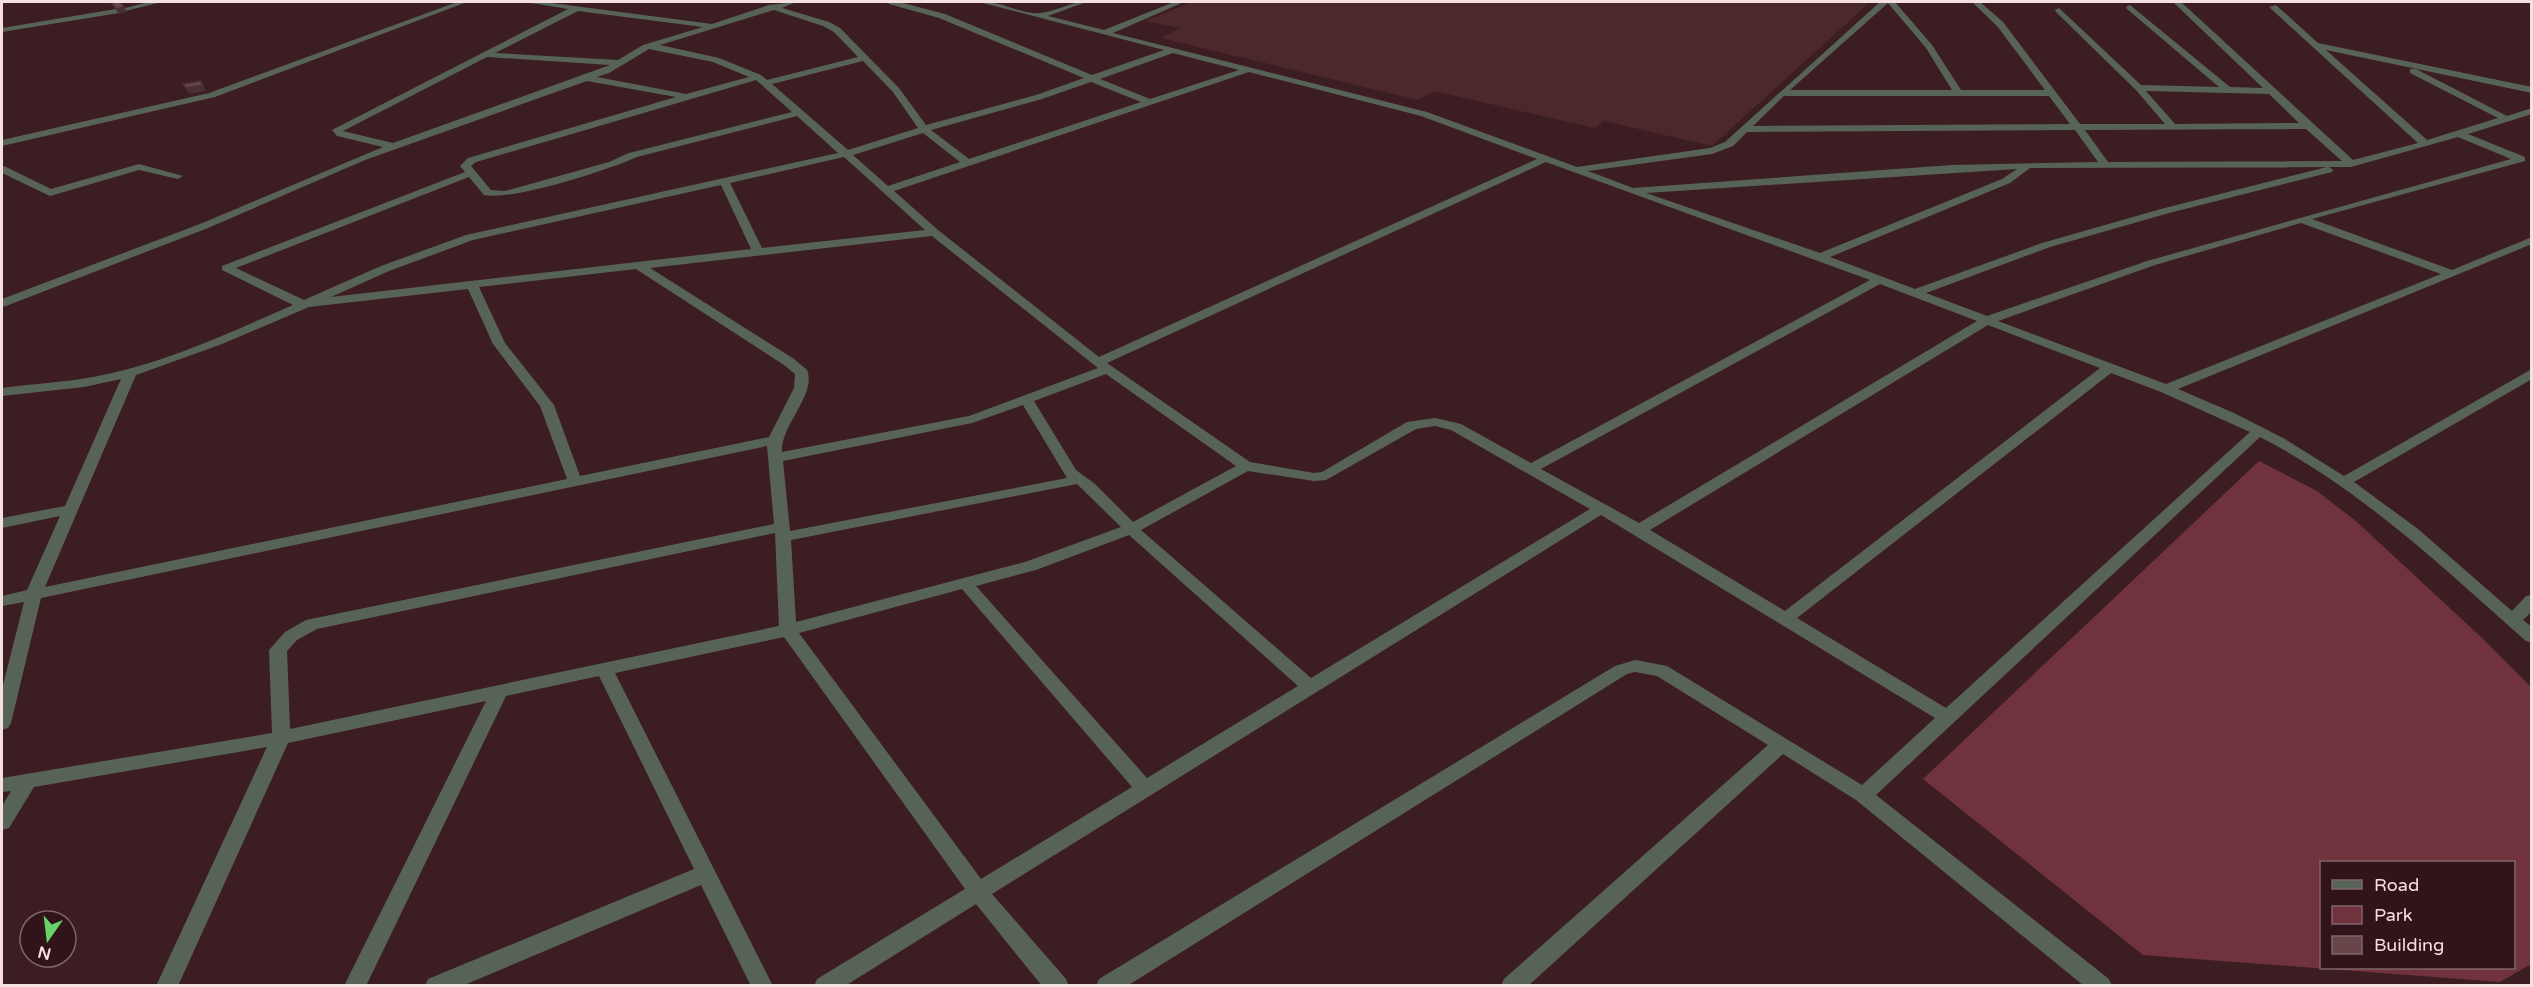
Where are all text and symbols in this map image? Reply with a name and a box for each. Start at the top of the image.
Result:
legend [2320,861,2515,969]
text: Road [2374,874,2419,896]
text: Park [2374,904,2413,926]
north arrow [18,909,78,969]
text: Building [2374,934,2444,956]
text: N [36,941,53,964]

